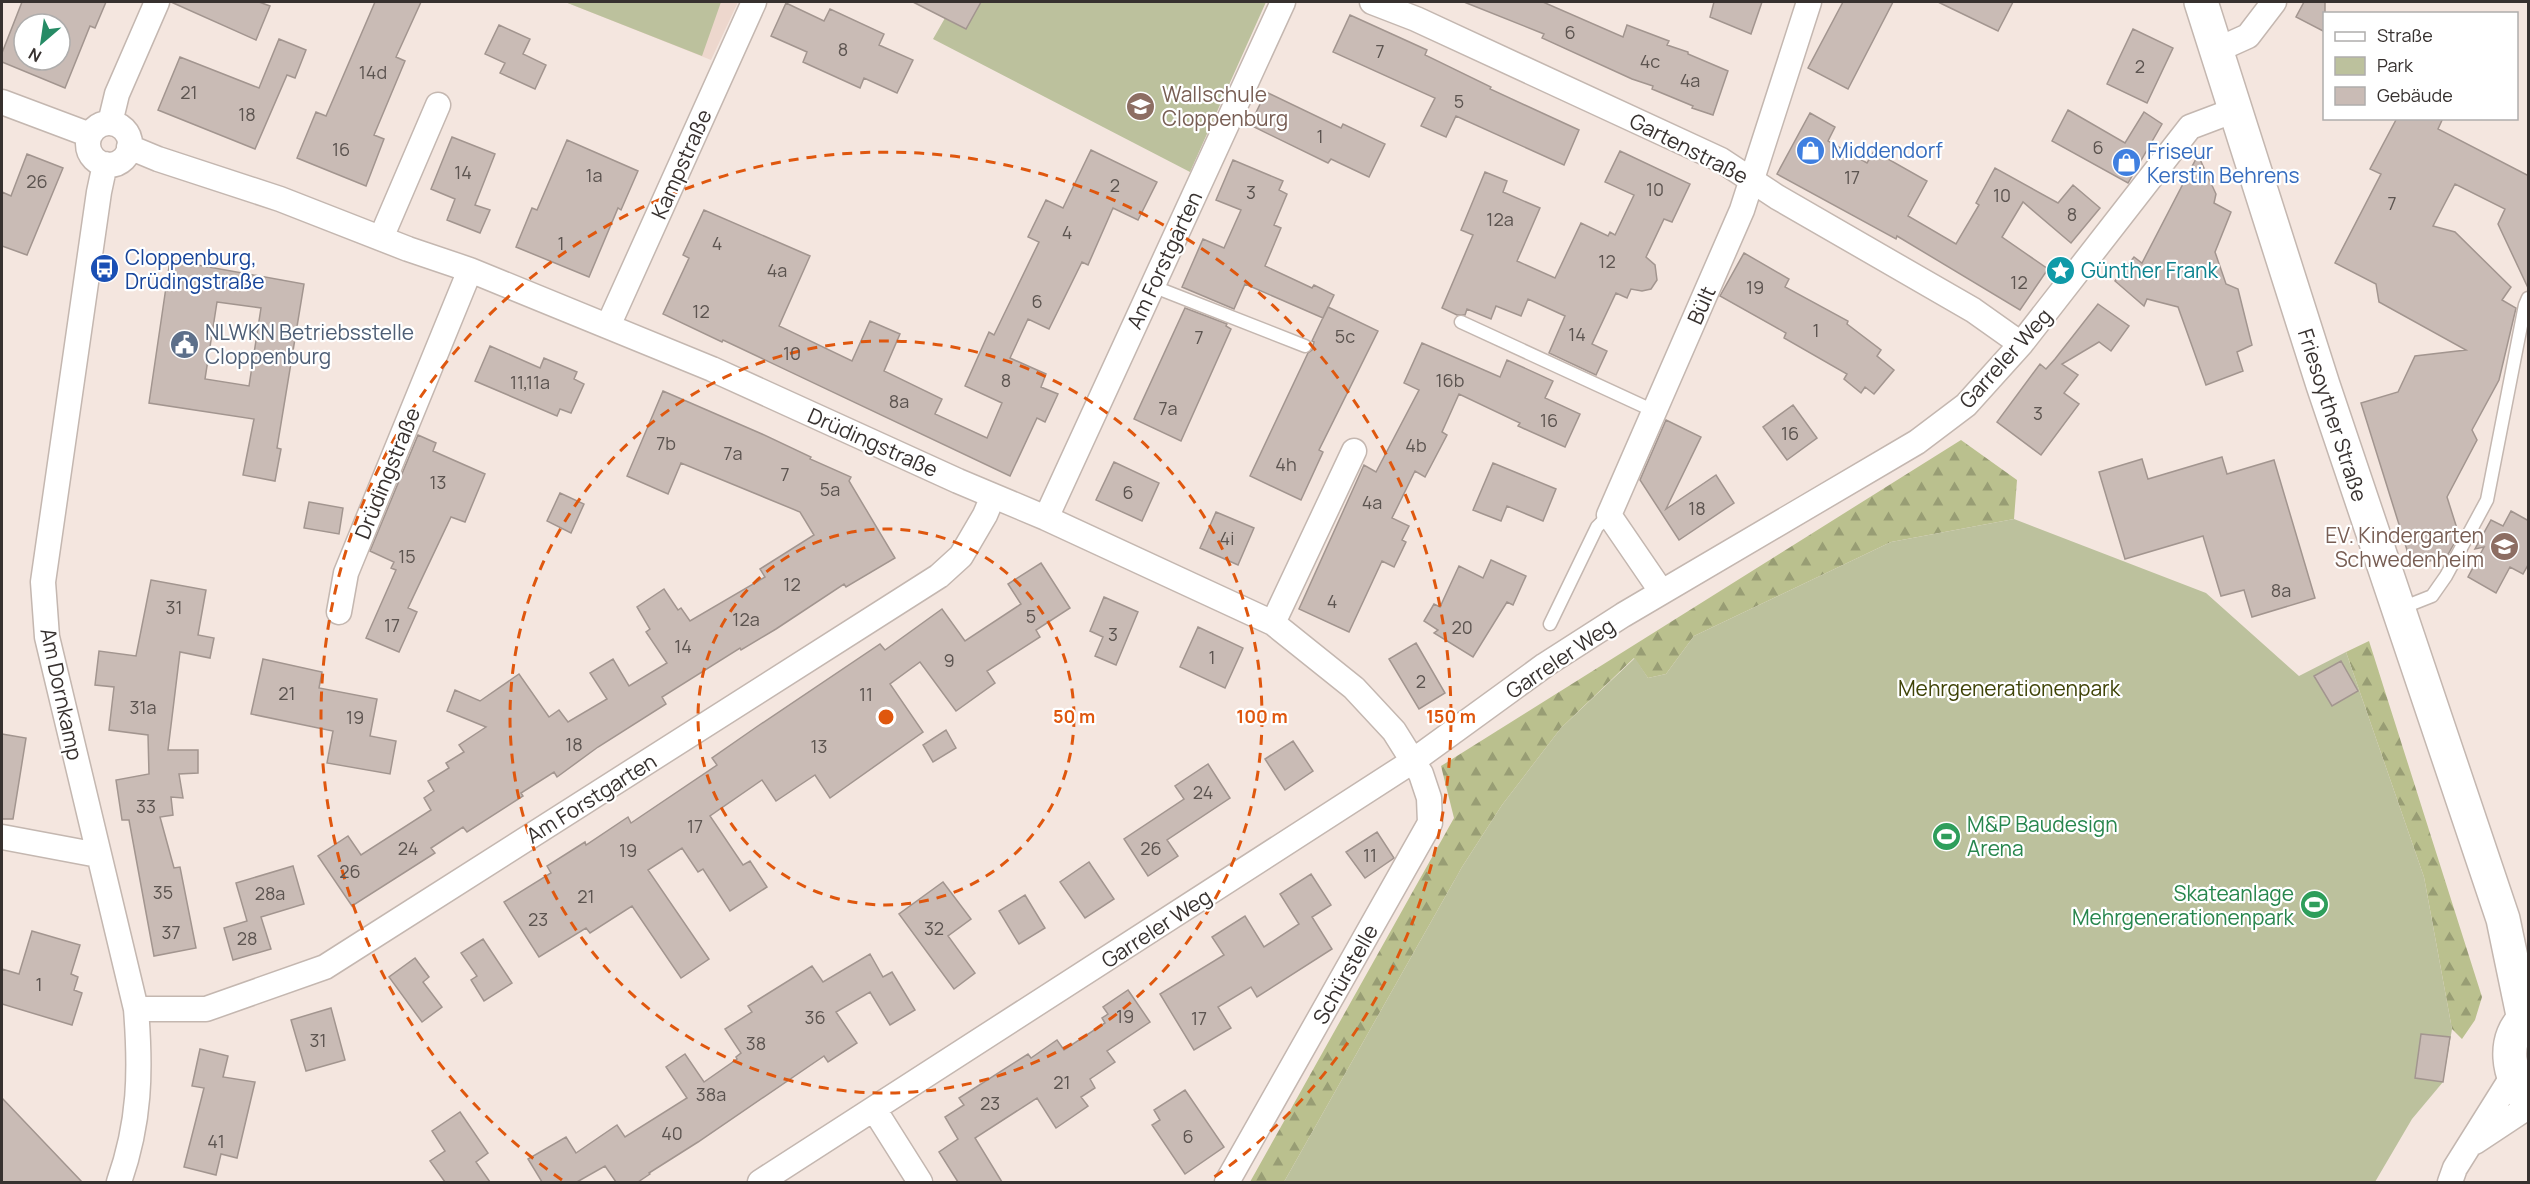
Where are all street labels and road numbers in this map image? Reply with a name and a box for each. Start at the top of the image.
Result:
street label: Kampstraße [644,105,718,223]
street label: Gartenstraße [1625,106,1753,190]
street label: Am Forstgarten [1120,187,1208,333]
street label: Bült [1680,282,1722,328]
street label: Garreler Weg [1953,302,2057,414]
street label: Friesoyther Straße [2292,325,2374,505]
street label: Drüdingstraße [804,401,942,483]
street label: Drüdingstraße [348,403,426,543]
street label: Garreler Weg [1500,611,1620,705]
street label: Am Dornkamp [34,625,90,763]
street label: Am Forstgarten [521,747,661,849]
street label: Garreler Weg [1096,882,1216,974]
street label: Schürstelle [1306,919,1384,1029]

